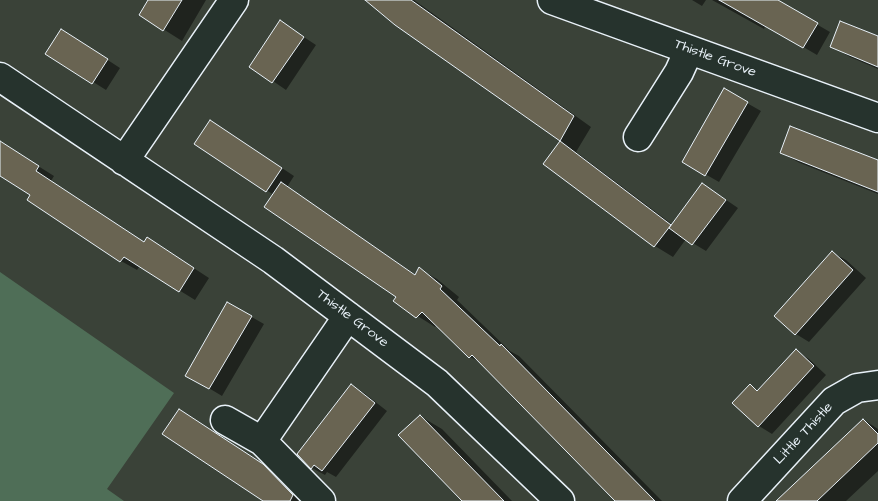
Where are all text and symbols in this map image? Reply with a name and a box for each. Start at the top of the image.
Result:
street label: Thistle Grove [672,36,758,82]
street label: Thistle Grove [313,286,391,352]
street label: Little Thistle [771,399,837,469]

